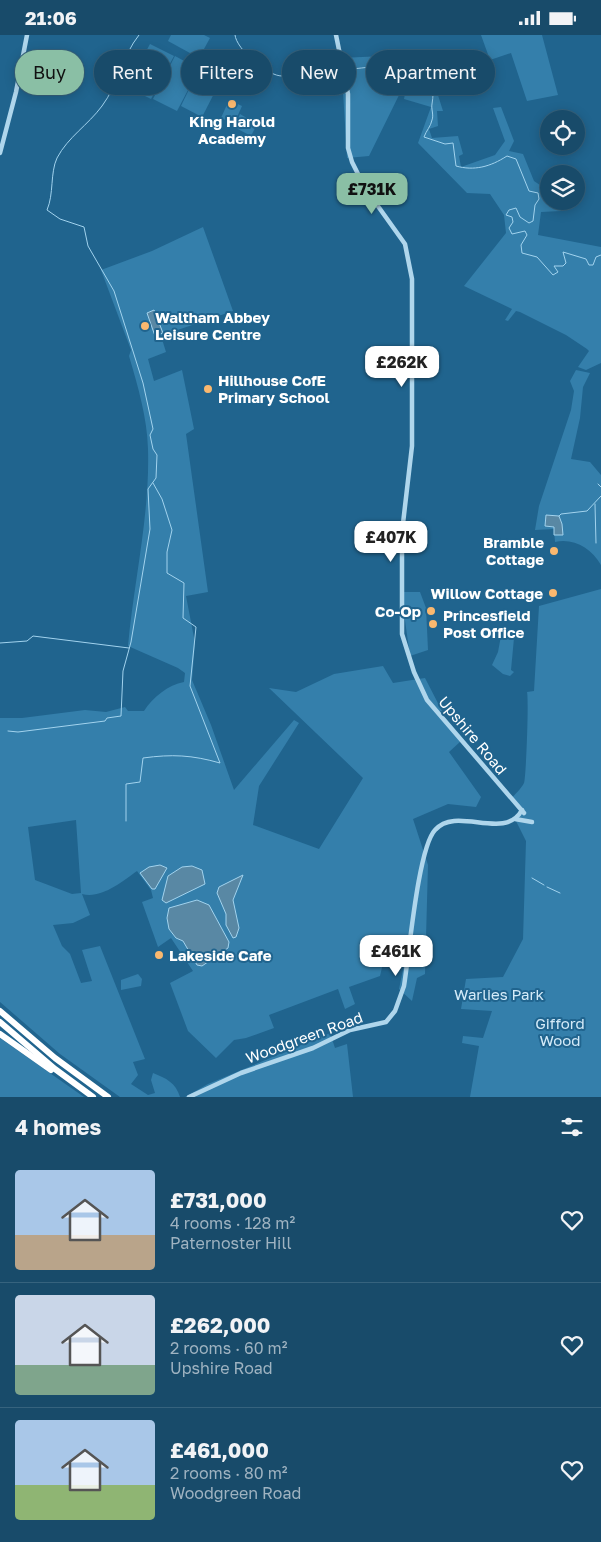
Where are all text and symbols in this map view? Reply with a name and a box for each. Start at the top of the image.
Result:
text: 21:06 [25,6,77,29]
chip: Buy [15,50,84,95]
chip: Rent [94,50,171,95]
chip: Filters [181,50,272,95]
chip: New [282,50,356,95]
chip: Apartment [366,50,495,95]
marker: King Harold Academy [226,98,238,110]
map controls [540,110,585,210]
button: locate [540,110,585,155]
place label: King Harold Academy [189,112,275,147]
button: layers [540,165,585,210]
pin: £731K [337,173,407,215]
text: £731K [348,179,396,199]
place label: Waltham Abbey Leisure Centre [155,308,270,343]
marker: Waltham Abbey Leisure Centre [139,320,151,332]
pin: £262K [367,345,437,388]
text: £262K [376,352,428,372]
place label: Hillhouse CofE Primary School [218,371,330,406]
marker: Hillhouse CofE Primary School [202,383,214,395]
pin: £407K [356,521,426,563]
text: £407K [365,527,417,547]
place label: Bramble Cottage [483,533,544,568]
marker: Bramble Cottage [548,545,560,557]
place label: Willow Cottage [431,584,543,602]
marker: Willow Cottage [547,587,559,599]
place label: Co-Op [375,602,421,620]
marker: Co-Op [425,605,437,617]
place label: Princesfield Post Office [443,606,531,641]
marker: Princesfield Post Office [427,618,439,630]
street label: Upshire Road [435,692,511,778]
pin: £461K [361,935,431,977]
text: £461K [371,941,421,961]
place label: Lakeside Cafe [169,946,272,964]
marker: Lakeside Cafe [153,949,165,961]
park label: Warlies Park [454,985,544,1003]
street label: Woodgreen Road [243,1007,365,1067]
park label: Gifford Wood [535,1014,585,1049]
icon: filters [558,1113,586,1141]
text: 4 homes [15,1114,101,1140]
text: £731,000 [170,1187,267,1213]
icon: home [55,1190,115,1250]
icon: heart [558,1206,586,1234]
text: 4 rooms · 128 m² [170,1213,295,1233]
text: Paternoster Hill [170,1233,292,1253]
text: £262,000 [170,1312,271,1338]
icon: home [55,1315,115,1375]
icon: heart [558,1331,586,1359]
text: 2 rooms · 60 m² [170,1338,288,1358]
text: Upshire Road [170,1358,273,1378]
text: £461,000 [170,1437,269,1463]
icon: home [55,1440,115,1500]
icon: heart [558,1456,586,1484]
text: 2 rooms · 80 m² [170,1463,288,1483]
text: Woodgreen Road [170,1483,301,1503]

